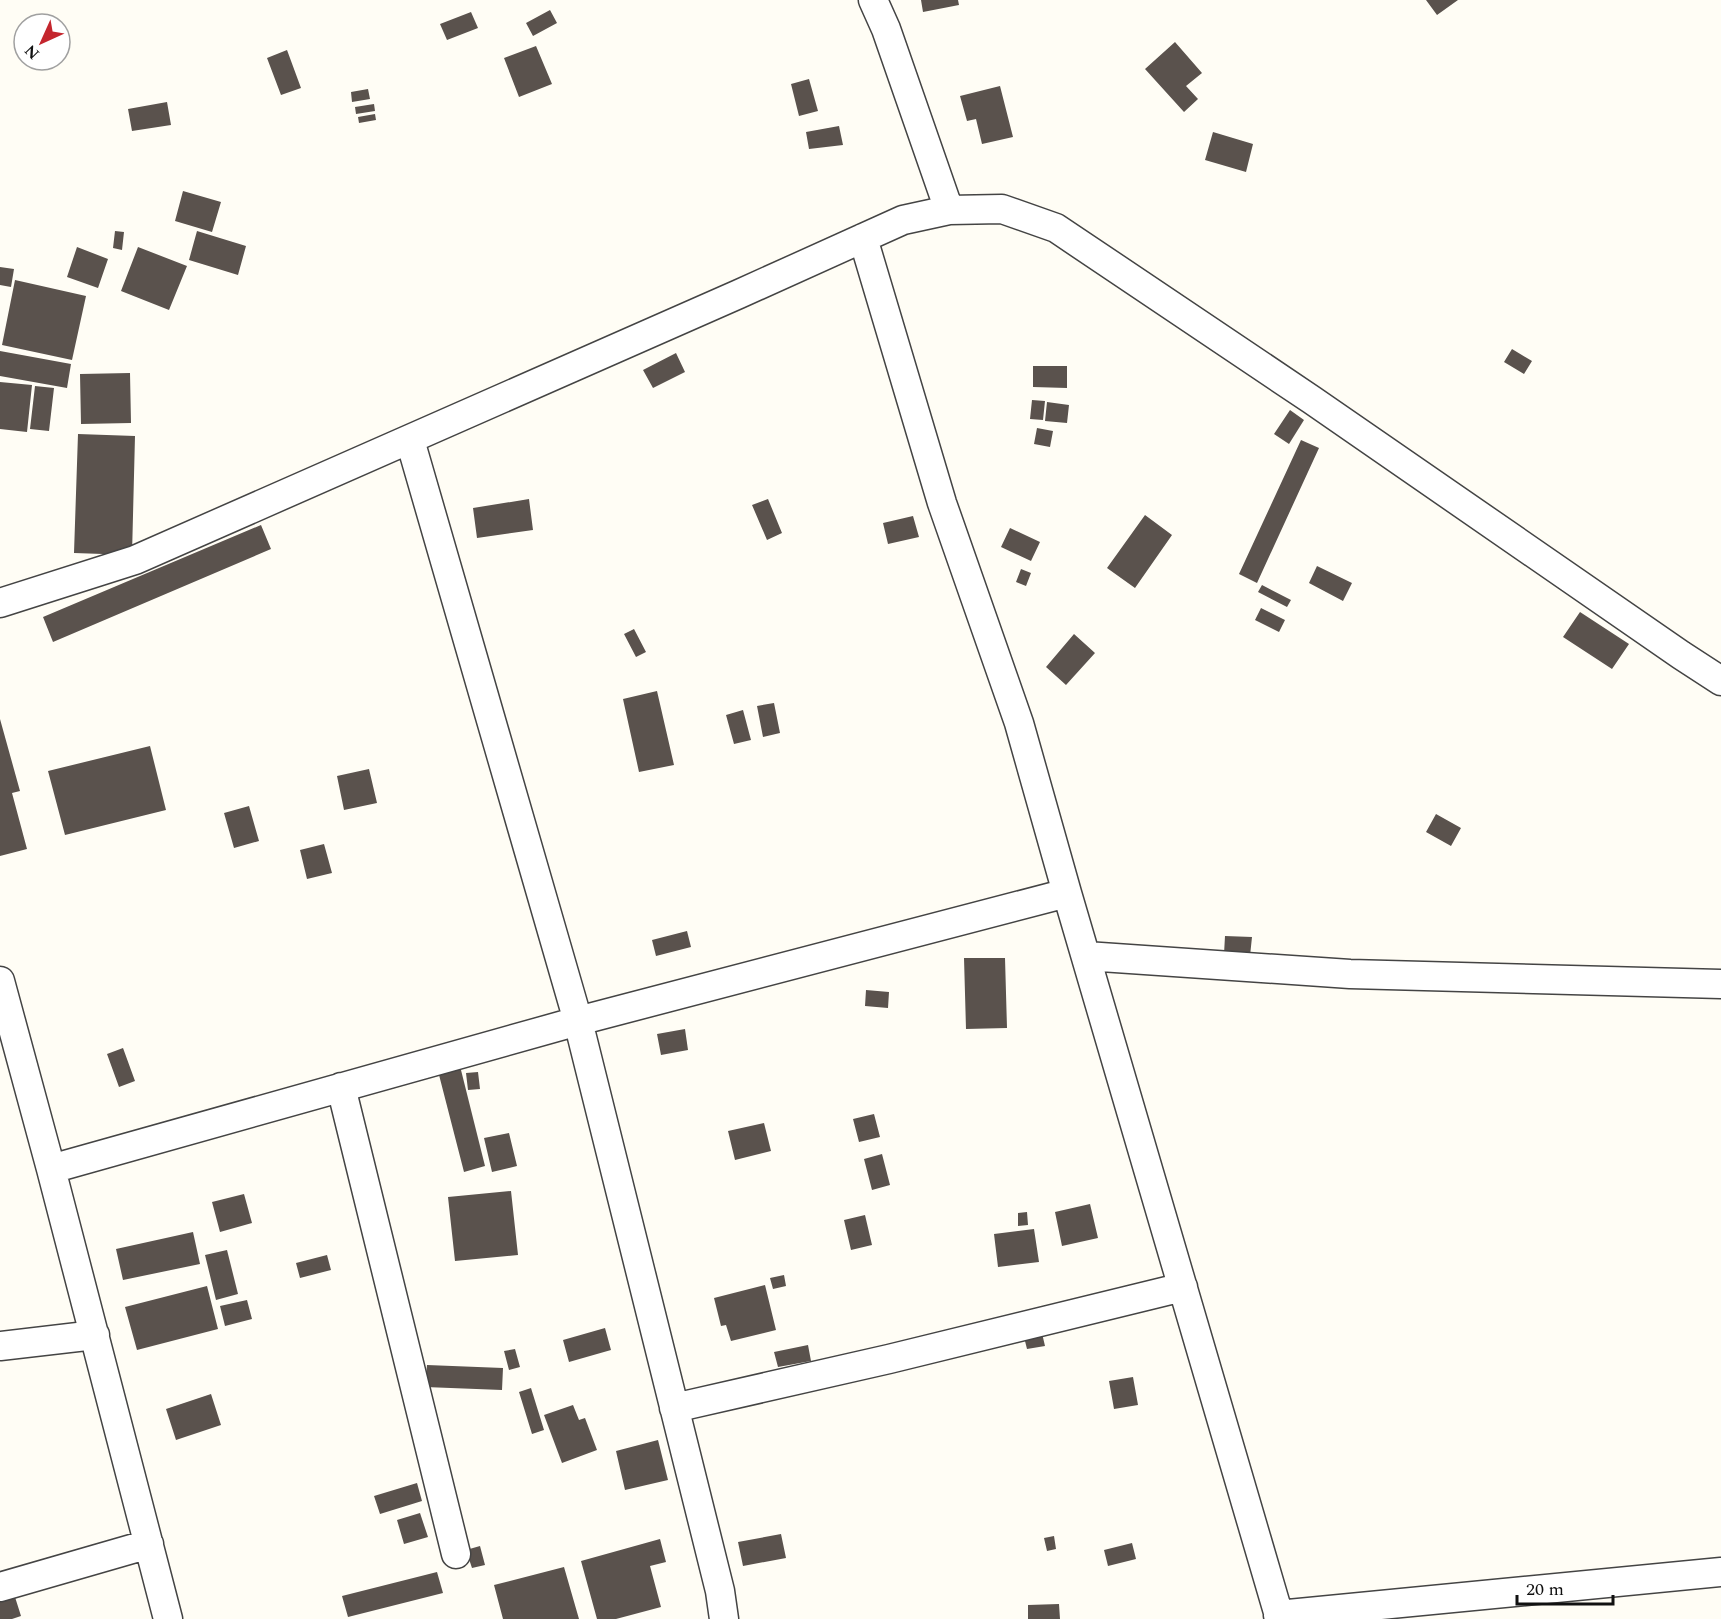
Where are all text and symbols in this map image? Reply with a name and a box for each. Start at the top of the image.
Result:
north arrow [12,12,72,72]
text: N [19,39,45,65]
scale bar [1517,1568,1613,1606]
text: 20 m [1526,1576,1564,1603]

